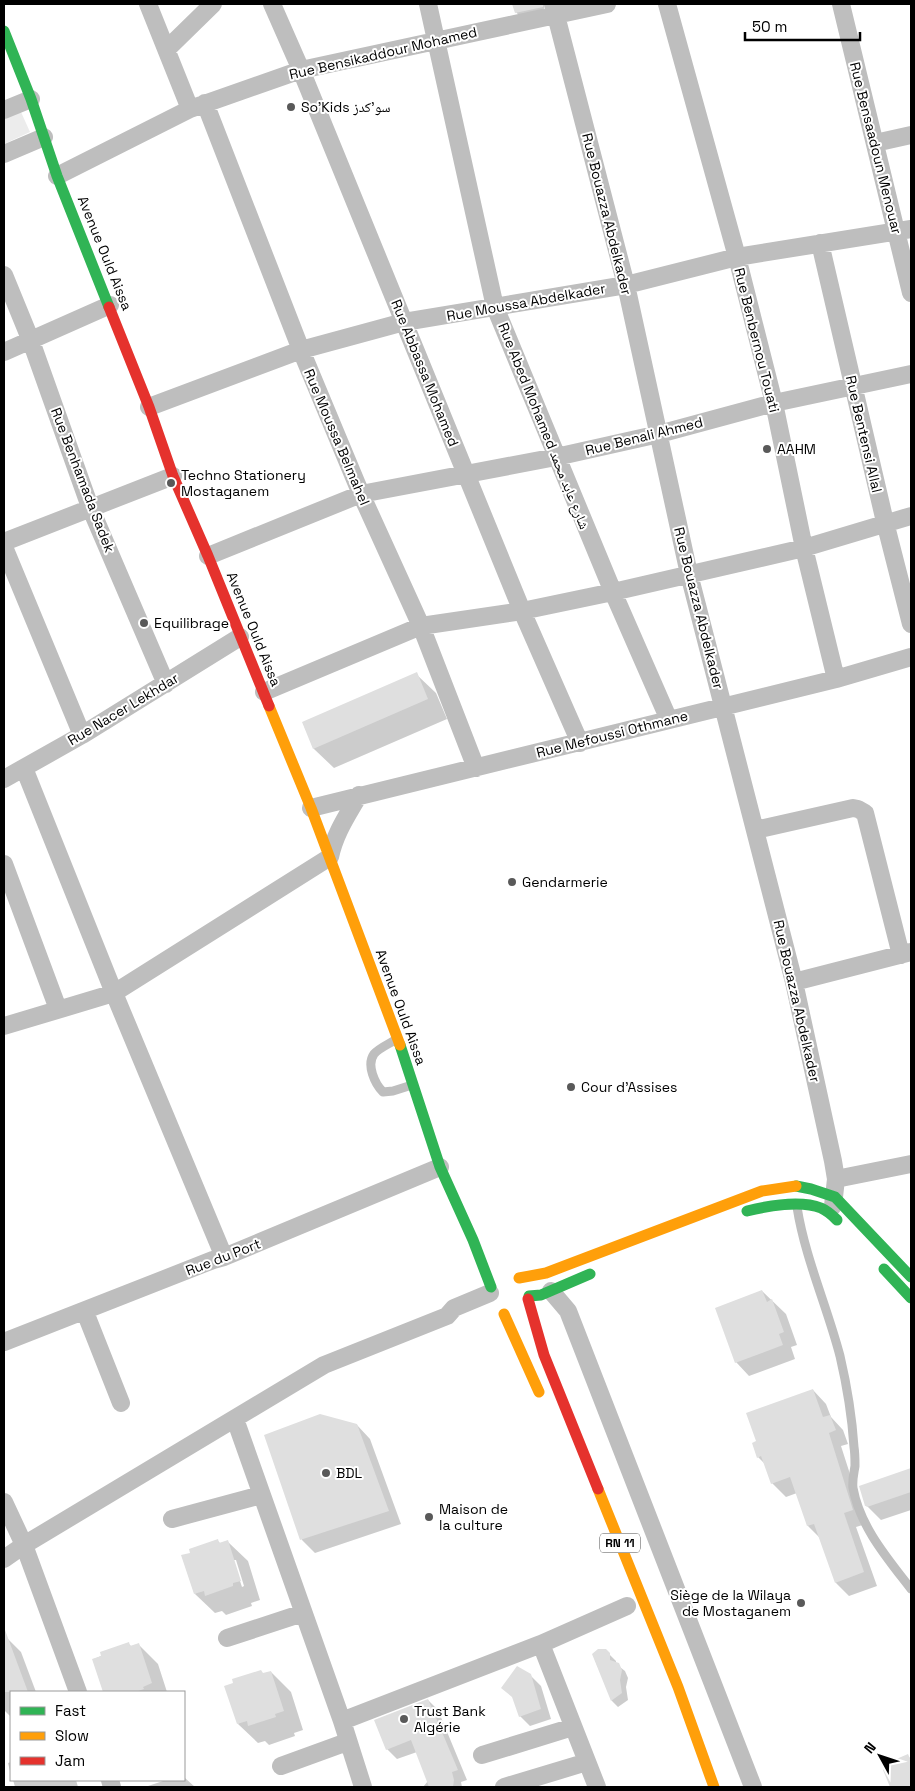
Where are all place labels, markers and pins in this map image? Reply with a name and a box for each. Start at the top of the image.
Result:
place label: So'Kids سو'كدز [301,98,390,116]
marker: So'Kids سو'كدز [285,101,297,113]
place label: AAHM [777,440,816,458]
marker: AAHM [761,443,773,455]
place label: Techno Stationery Mostaganem [181,466,306,500]
marker: Techno Stationery Mostaganem [165,477,177,489]
place label: Equilibrage [154,614,229,632]
marker: Equilibrage [138,617,150,629]
place label: Gendarmerie [522,873,608,891]
marker: Gendarmerie [506,876,518,888]
place label: Cour d'Assises [581,1078,677,1096]
marker: Cour d'Assises [565,1081,577,1093]
place label: BDL [336,1464,363,1482]
marker: BDL [320,1467,332,1479]
place label: Maison de la culture [439,1500,508,1534]
marker: Maison de la culture [423,1511,435,1523]
place label: Siège de la Wilaya de Mostaganem [670,1586,791,1620]
marker: Siège de la Wilaya de Mostaganem [795,1597,807,1609]
place label: Trust Bank Algérie [414,1702,486,1736]
marker: Trust Bank Algérie [398,1713,410,1725]

